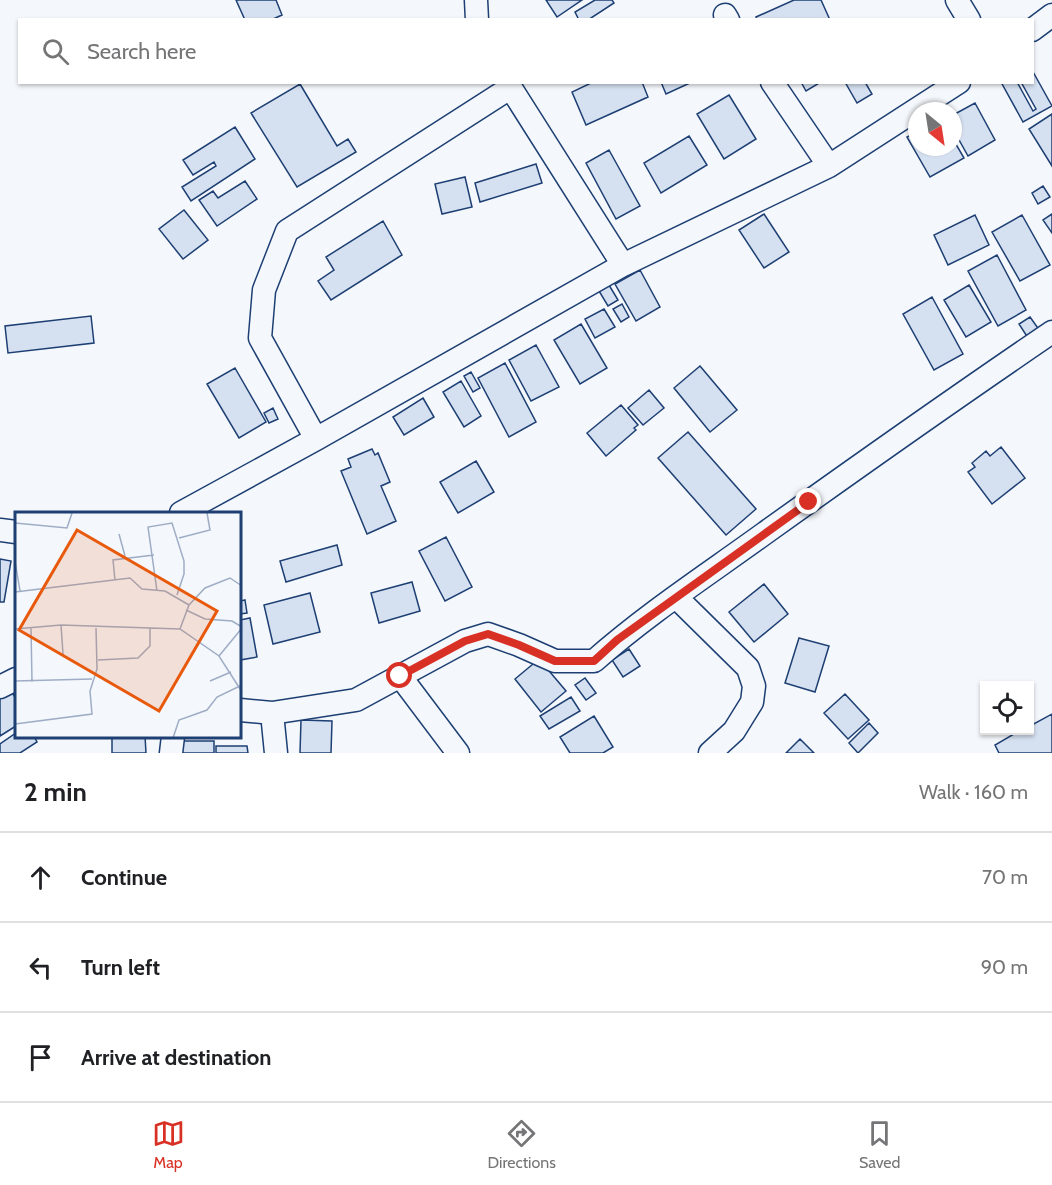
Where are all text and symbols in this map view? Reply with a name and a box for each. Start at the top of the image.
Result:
search box [18,18,1034,84]
icon: search [39,35,72,68]
text: Search here [87,38,196,65]
north arrow [908,102,962,156]
route end [795,488,821,514]
inset map [15,512,242,738]
route start [386,662,412,688]
map controls [980,681,1034,735]
button: locate [980,681,1034,735]
text: 2 min [24,776,87,808]
text: Walk · 160 m [919,780,1028,804]
icon: ahead [24,861,57,894]
text: Continue [81,864,167,891]
text: 70 m [982,865,1028,889]
icon: left [24,951,57,984]
text: Turn left [81,954,160,981]
text: 90 m [981,955,1028,979]
icon: arrive [24,1041,57,1074]
text: Arrive at destination [81,1044,271,1071]
tab: Map [152,1117,185,1172]
tab: Directions [488,1117,556,1172]
tab: Saved [859,1117,900,1172]

